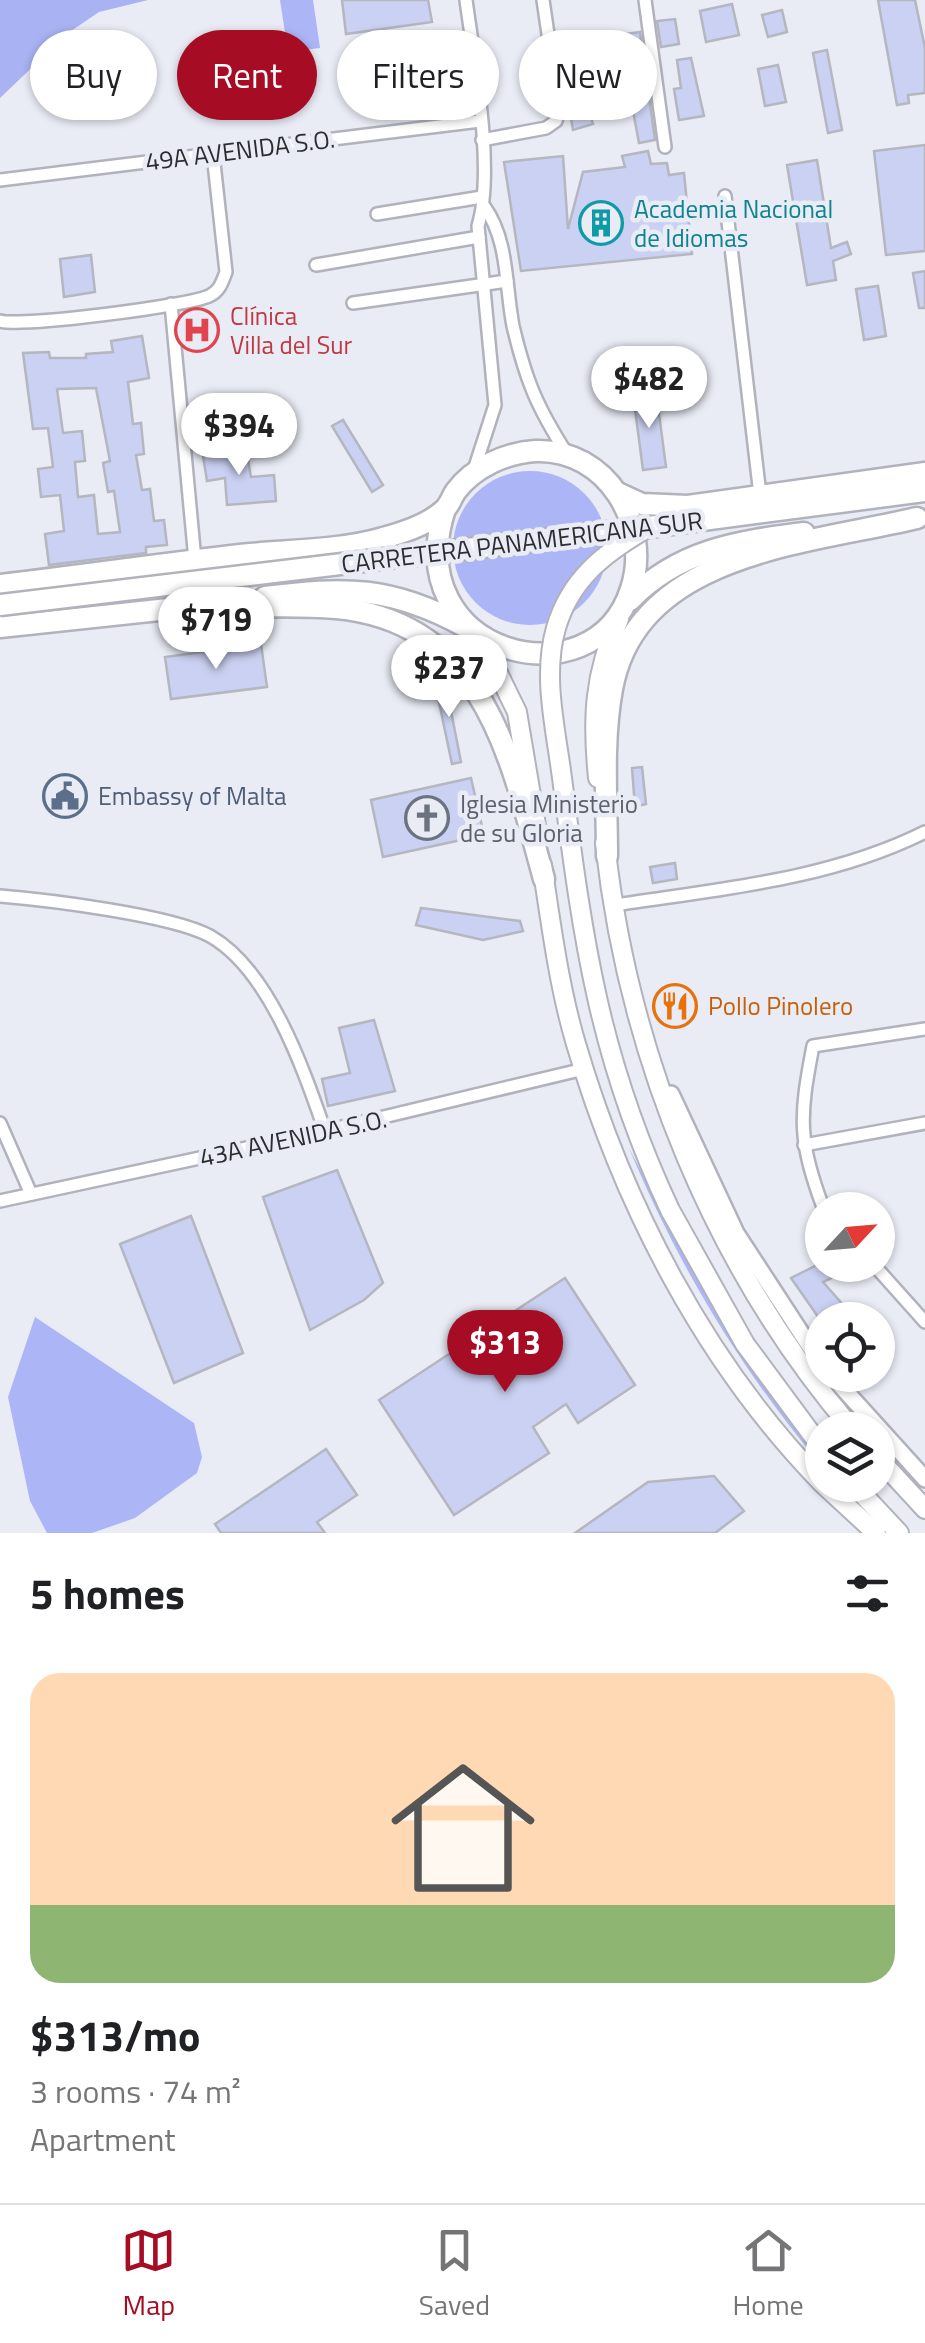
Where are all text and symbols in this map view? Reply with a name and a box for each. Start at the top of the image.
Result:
chip: Buy [30,30,157,120]
chip: Rent [177,30,317,120]
chip: Filters [337,30,499,120]
chip: New [519,30,657,120]
street label: 49A AVENIDA S.O. [143,120,337,180]
place label: Academia Nacional de Idiomas [634,190,833,257]
building icon: Academia Nacional de Idiomas [578,200,624,246]
place label: Clínica Villa del Sur [230,297,353,364]
hospital icon: Clínica Villa del Sur [174,307,220,353]
pin: $482 [590,346,708,431]
text: $482 [613,354,685,402]
pin: $394 [180,393,298,478]
text: $394 [203,401,275,449]
street label: CARRETERA PANAMERICANA SUR [339,501,705,583]
pin: $719 [157,587,275,672]
text: $719 [180,595,252,643]
pin: $237 [390,635,508,720]
text: $237 [413,643,485,691]
public building icon: Embassy of Malta [42,773,88,819]
place label: Embassy of Malta [98,777,287,815]
place label: Iglesia Ministerio de su Gloria [460,785,638,852]
church icon: Iglesia Ministerio de su Gloria [404,795,450,841]
restaurant icon: Pollo Pinolero [652,983,698,1029]
place label: Pollo Pinolero [708,987,853,1025]
street label: 43A AVENIDA S.O. [196,1100,390,1176]
north arrow [805,1192,895,1282]
map controls [805,1192,895,1502]
button: locate [805,1302,895,1392]
pin: $313 [446,1310,564,1395]
text: $313 [469,1318,541,1366]
button: layers [805,1412,895,1502]
text: 5 homes [30,1561,185,1625]
icon: filters [840,1566,895,1621]
icon: home [373,1738,553,1918]
text: $313/mo [30,2003,200,2067]
text: 3 rooms · 74 m² [30,2067,241,2115]
text: Apartment [30,2115,176,2163]
tab: Map [121,2223,176,2326]
tab: Saved [419,2223,490,2326]
tab: Home [733,2223,804,2326]

